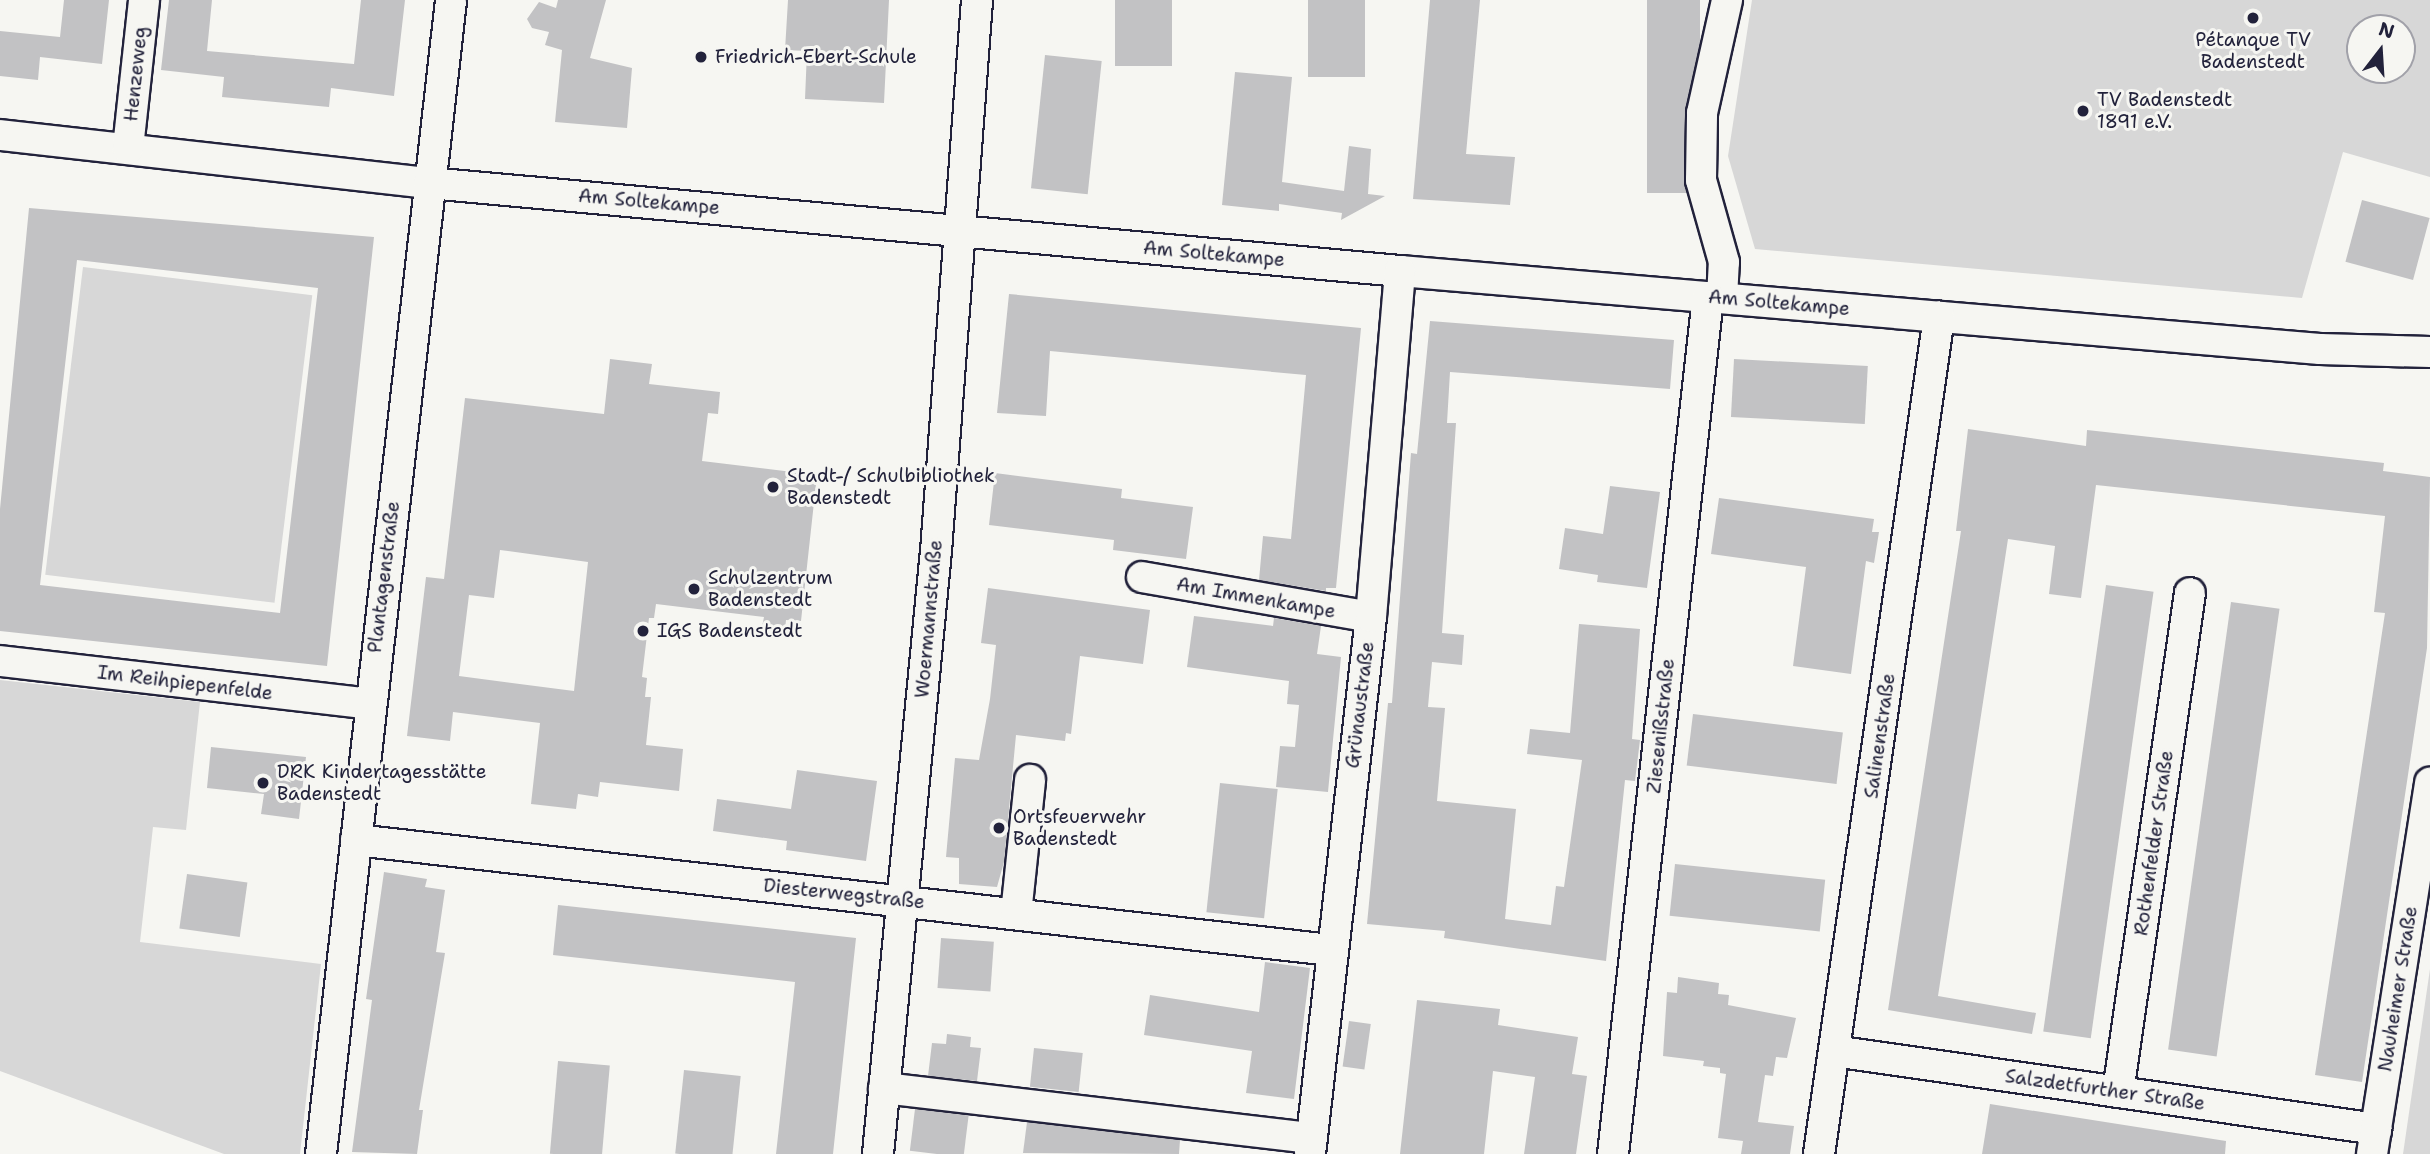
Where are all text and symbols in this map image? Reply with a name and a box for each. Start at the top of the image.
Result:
marker: Pétanque TV Badenstedt [2245,10,2261,26]
north arrow [2346,14,2416,84]
text: N [2376,16,2398,45]
street label: Henzeweg [120,25,152,123]
place label: Pétanque TV Badenstedt [2195,29,2311,73]
place label: Friedrich-Ebert-Schule [715,46,917,68]
marker: Friedrich-Ebert-Schule [693,49,709,65]
place label: TV Badenstedt 1891 e.V. [2097,89,2232,133]
marker: TV Badenstedt 1891 e.V. [2075,103,2091,119]
street label: Am Soltekampe [577,184,721,220]
street label: Am Soltekampe [1142,236,1286,272]
street label: Am Soltekampe [1707,285,1851,321]
place label: Stadt-/ Schulbibliothek Badenstedt [787,465,995,509]
marker: Stadt-/ Schulbibliothek Badenstedt [765,479,781,495]
street label: Plantagenstraße [363,500,405,654]
street label: Woermannstraße [911,539,947,699]
place label: Schulzentrum Badenstedt [708,567,833,611]
street label: Am Immenkampe [1175,573,1337,623]
marker: Schulzentrum Badenstedt [686,581,702,597]
place label: IGS Badenstedt [657,620,803,642]
marker: IGS Badenstedt [635,623,651,639]
street label: Grünaustraße [1341,640,1379,770]
street label: Ziesenißstraße [1643,657,1679,795]
street label: Im Reihpiepenfelde [96,661,274,705]
street label: Salinenstraße [1860,672,1900,800]
street label: Rothenfelder Straße [2130,749,2178,937]
place label: DRK Kindertagesstätte Badenstedt [277,761,486,805]
marker: DRK Kindertagesstätte Badenstedt [255,775,271,791]
place label: Ortsfeuerwehr Badenstedt [1013,806,1146,850]
marker: Ortsfeuerwehr Badenstedt [991,820,1007,836]
street label: Diesterwegstraße [762,874,926,914]
street label: Nauheimer Straße [2374,905,2422,1073]
street label: Salzdetfurther Straße [2004,1065,2206,1115]

